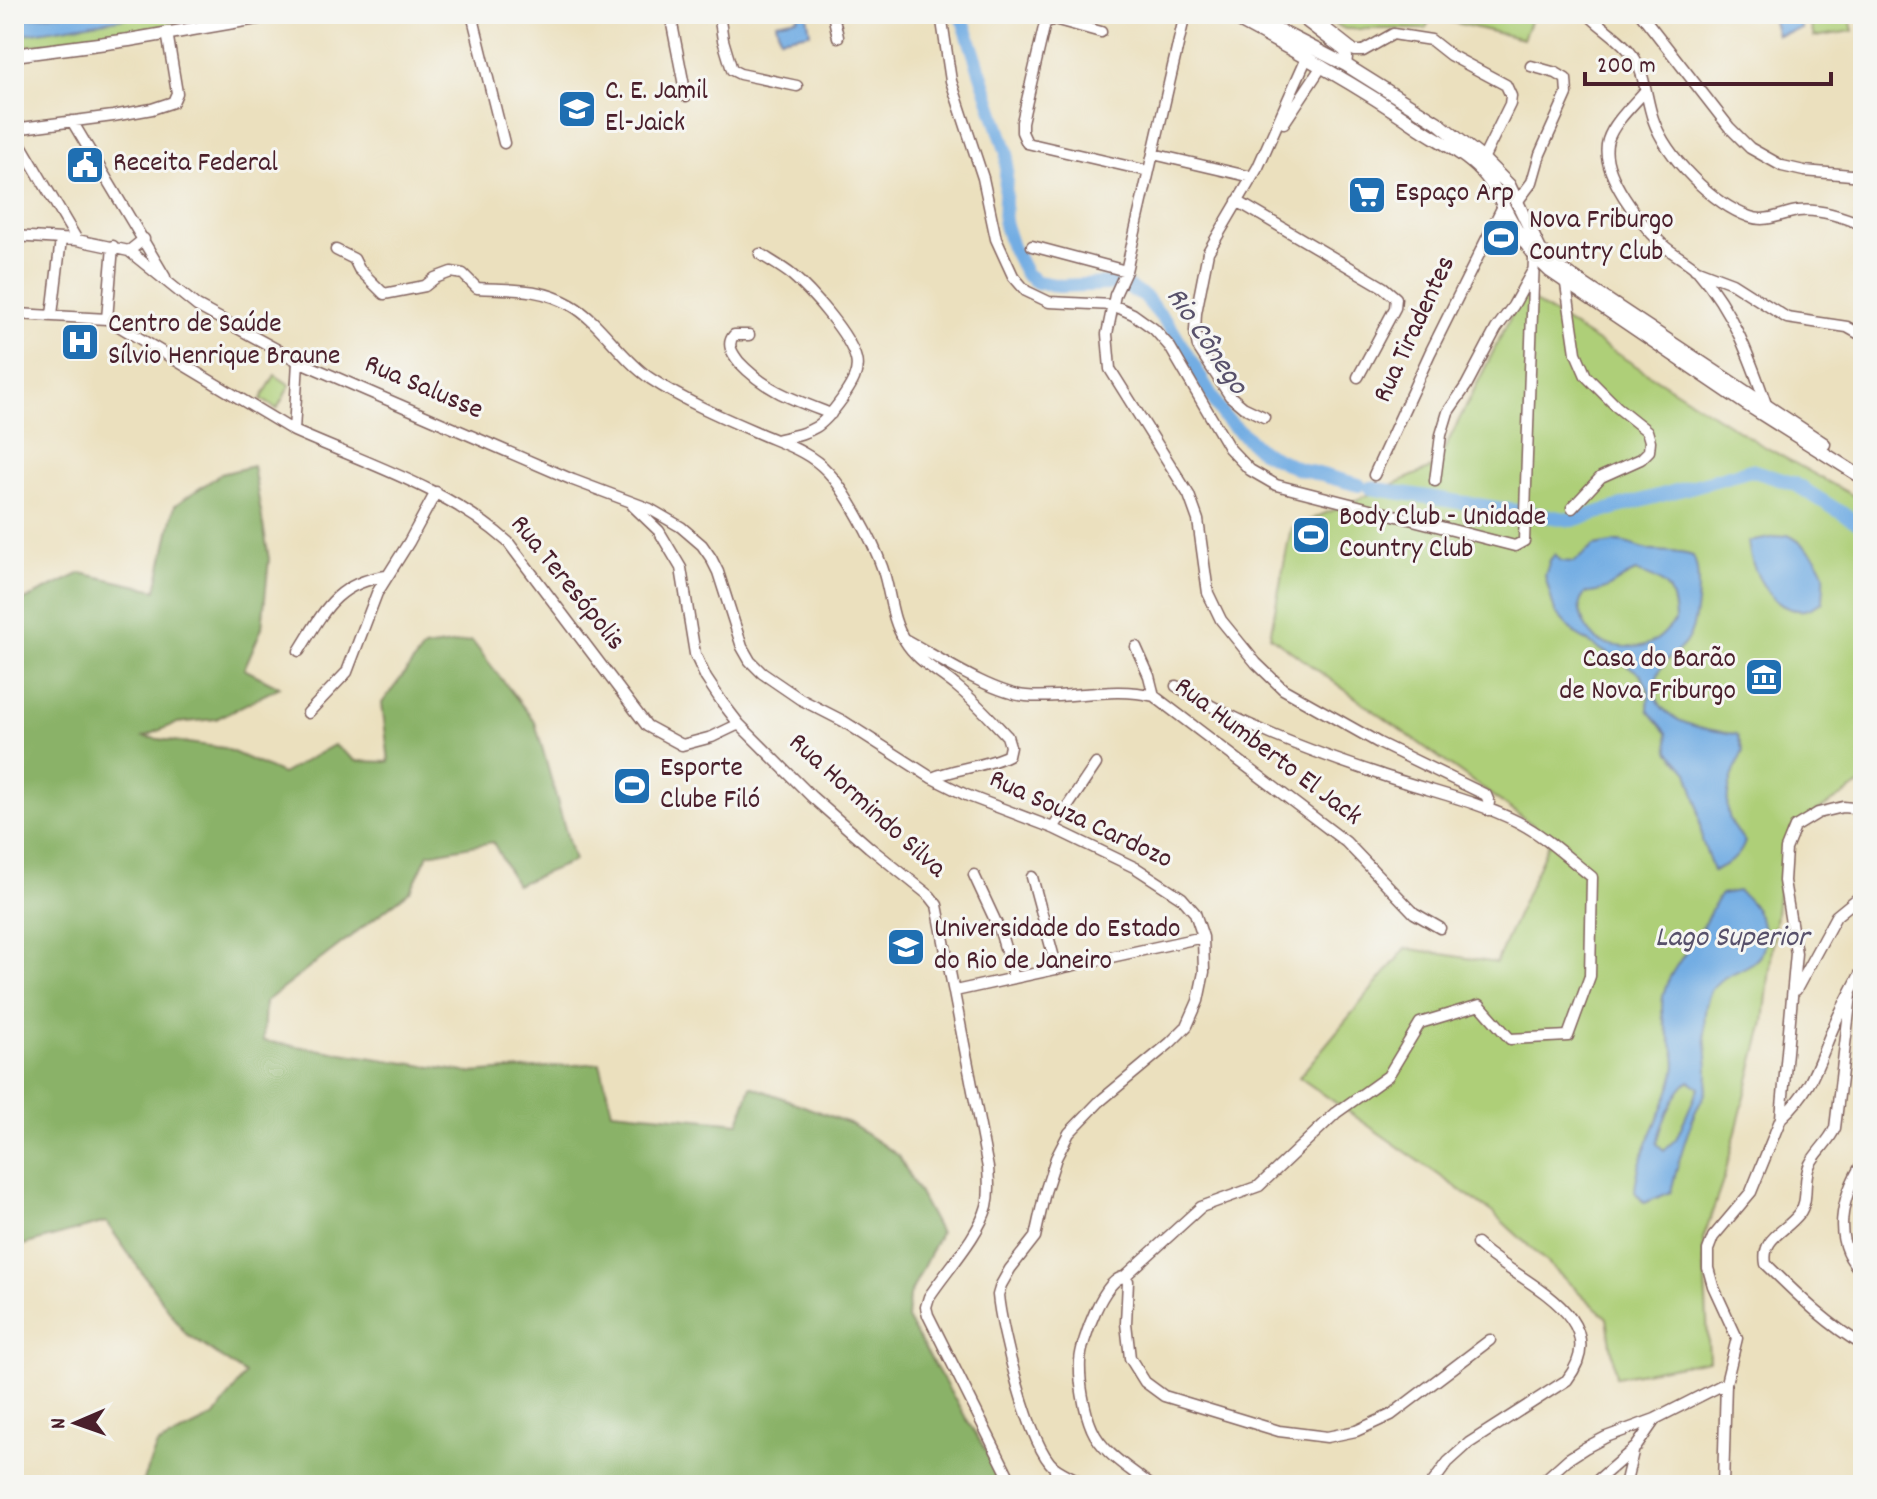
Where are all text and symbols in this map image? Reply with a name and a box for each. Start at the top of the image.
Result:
scale bar [1585,36,1831,86]
text: 200 m [1597,50,1656,84]
place label: C. E. Jamil El-Jaick [605,73,708,145]
school or university icon: C. E. Jamil El-Jaick [556,88,598,130]
public building icon: Receita Federal [64,144,106,186]
place label: Receita Federal [113,145,278,185]
supermarket icon: Espaço Arp [1346,174,1388,216]
place label: Espaço Arp [1395,175,1514,215]
place label: Nova Friburgo Country Club [1529,202,1674,274]
sports icon: Nova Friburgo Country Club [1480,217,1522,259]
street label: Rua Tiradentes [1365,250,1467,410]
water label: Rio Cônego [1153,279,1258,406]
place label: Centro de Saúde Sílvio Henrique Braune [108,306,340,378]
hospital icon: Centro de Saúde Sílvio Henrique Braune [59,321,101,363]
street label: Rua Salusse [357,346,489,432]
place label: Body Club - Unidade Country Club [1339,499,1546,571]
street label: Rua Teresópolis [499,507,633,661]
sports icon: Body Club - Unidade Country Club [1290,514,1332,556]
place label: Casa do Barão de Nova Friburgo [1559,641,1736,713]
museum icon: Casa do Barão de Nova Friburgo [1743,656,1785,698]
street label: Rua Humberto El Jack [1164,669,1370,837]
street label: Rua Hormindo Silva [778,725,955,890]
place label: Esporte Clube Filó [660,750,760,822]
street label: Rua Souza Cardozo [982,761,1178,881]
sports icon: Esporte Clube Filó [611,765,653,807]
place label: Universidade do Estado do Rio de Janeiro [934,911,1181,983]
water label: Lago Superior [1655,918,1812,961]
school or university icon: Universidade do Estado do Rio de Janeiro [885,926,927,968]
north arrow [36,1383,116,1463]
text: N [44,1417,75,1430]

